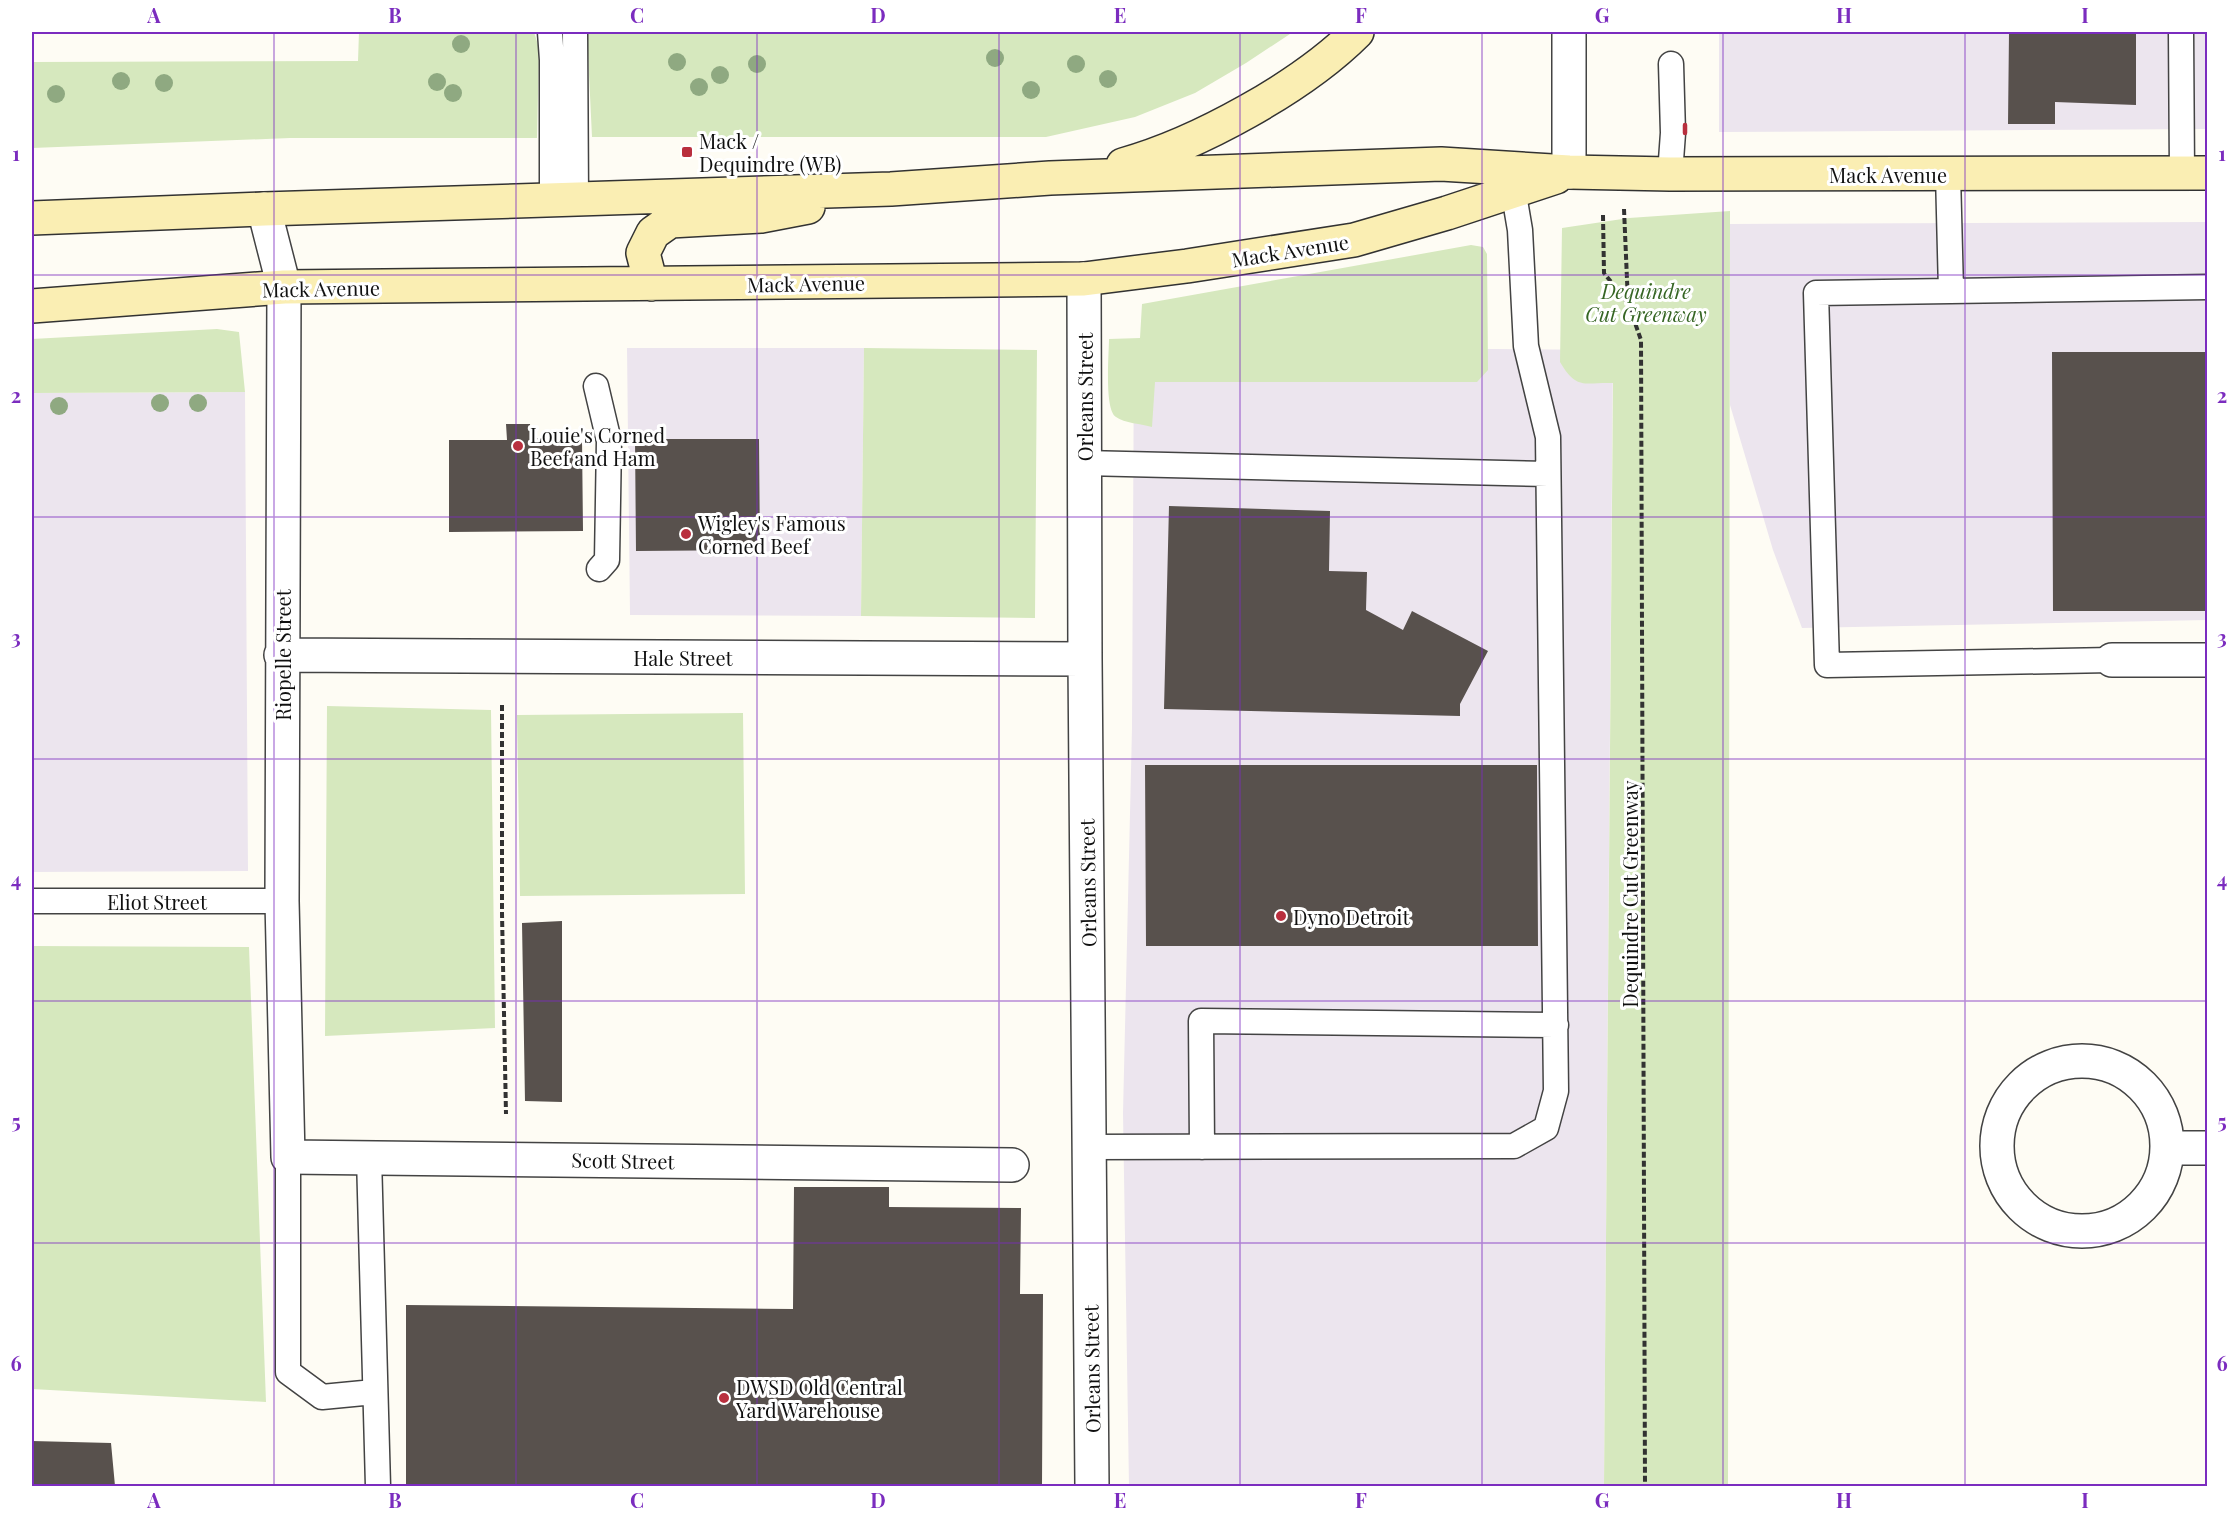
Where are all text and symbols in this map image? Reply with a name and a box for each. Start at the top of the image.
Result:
text: A [146,1,161,28]
text: B [388,1,402,28]
text: C [630,1,644,28]
text: D [870,1,886,28]
text: E [1114,1,1126,28]
text: F [1355,1,1367,28]
text: G [1595,1,1610,28]
text: H [1836,1,1852,28]
text: I [2081,1,2089,28]
place label: Mack / Dequindre (WB) [699,127,841,177]
text: 1 [12,139,20,166]
text: 1 [2218,139,2226,166]
marker: Mack / Dequindre (WB) [680,145,694,159]
street label: Mack Avenue [1829,161,1947,188]
street label: Mack Avenue [1230,227,1350,273]
street label: Mack Avenue [747,268,865,298]
street label: Mack Avenue [262,273,380,303]
park label: Dequindre Cut Greenway [1585,277,1707,327]
street label: Orleans Street [1071,332,1098,461]
text: 2 [11,381,21,408]
text: 2 [2217,381,2227,408]
place label: Louie's Corned Beef and Ham [530,421,665,471]
marker: Louie's Corned Beef and Ham [511,439,525,453]
place label: Wigley's Famous Corned Beef [697,509,846,559]
marker: Wigley's Famous Corned Beef [679,527,693,541]
street label: Riopelle Street [269,588,296,721]
text: 3 [11,623,21,650]
text: 3 [2217,623,2227,650]
street label: Hale Street [633,644,734,671]
street label: Dequindre Cut Greenway [1616,780,1643,1008]
street label: Orleans Street [1072,818,1102,947]
text: 4 [11,865,21,892]
text: 4 [2217,865,2227,892]
street label: Eliot Street [107,888,208,915]
place label: Dyno Detroit [1293,903,1410,930]
marker: Dyno Detroit [1274,909,1288,923]
text: 5 [11,1107,21,1134]
text: 5 [2217,1107,2227,1134]
street label: Scott Street [571,1146,676,1174]
street label: Orleans Street [1076,1304,1106,1433]
text: 6 [10,1349,22,1376]
text: 6 [2216,1349,2228,1376]
place label: DWSD Old Central Yard Warehouse [735,1373,903,1423]
marker: DWSD Old Central Yard Warehouse [717,1391,731,1405]
text: A [146,1486,161,1513]
text: B [388,1486,402,1513]
text: C [630,1486,644,1513]
text: D [870,1486,886,1513]
text: E [1114,1486,1126,1513]
text: F [1355,1486,1367,1513]
text: G [1595,1486,1610,1513]
text: H [1836,1486,1852,1513]
text: I [2081,1486,2089,1513]

